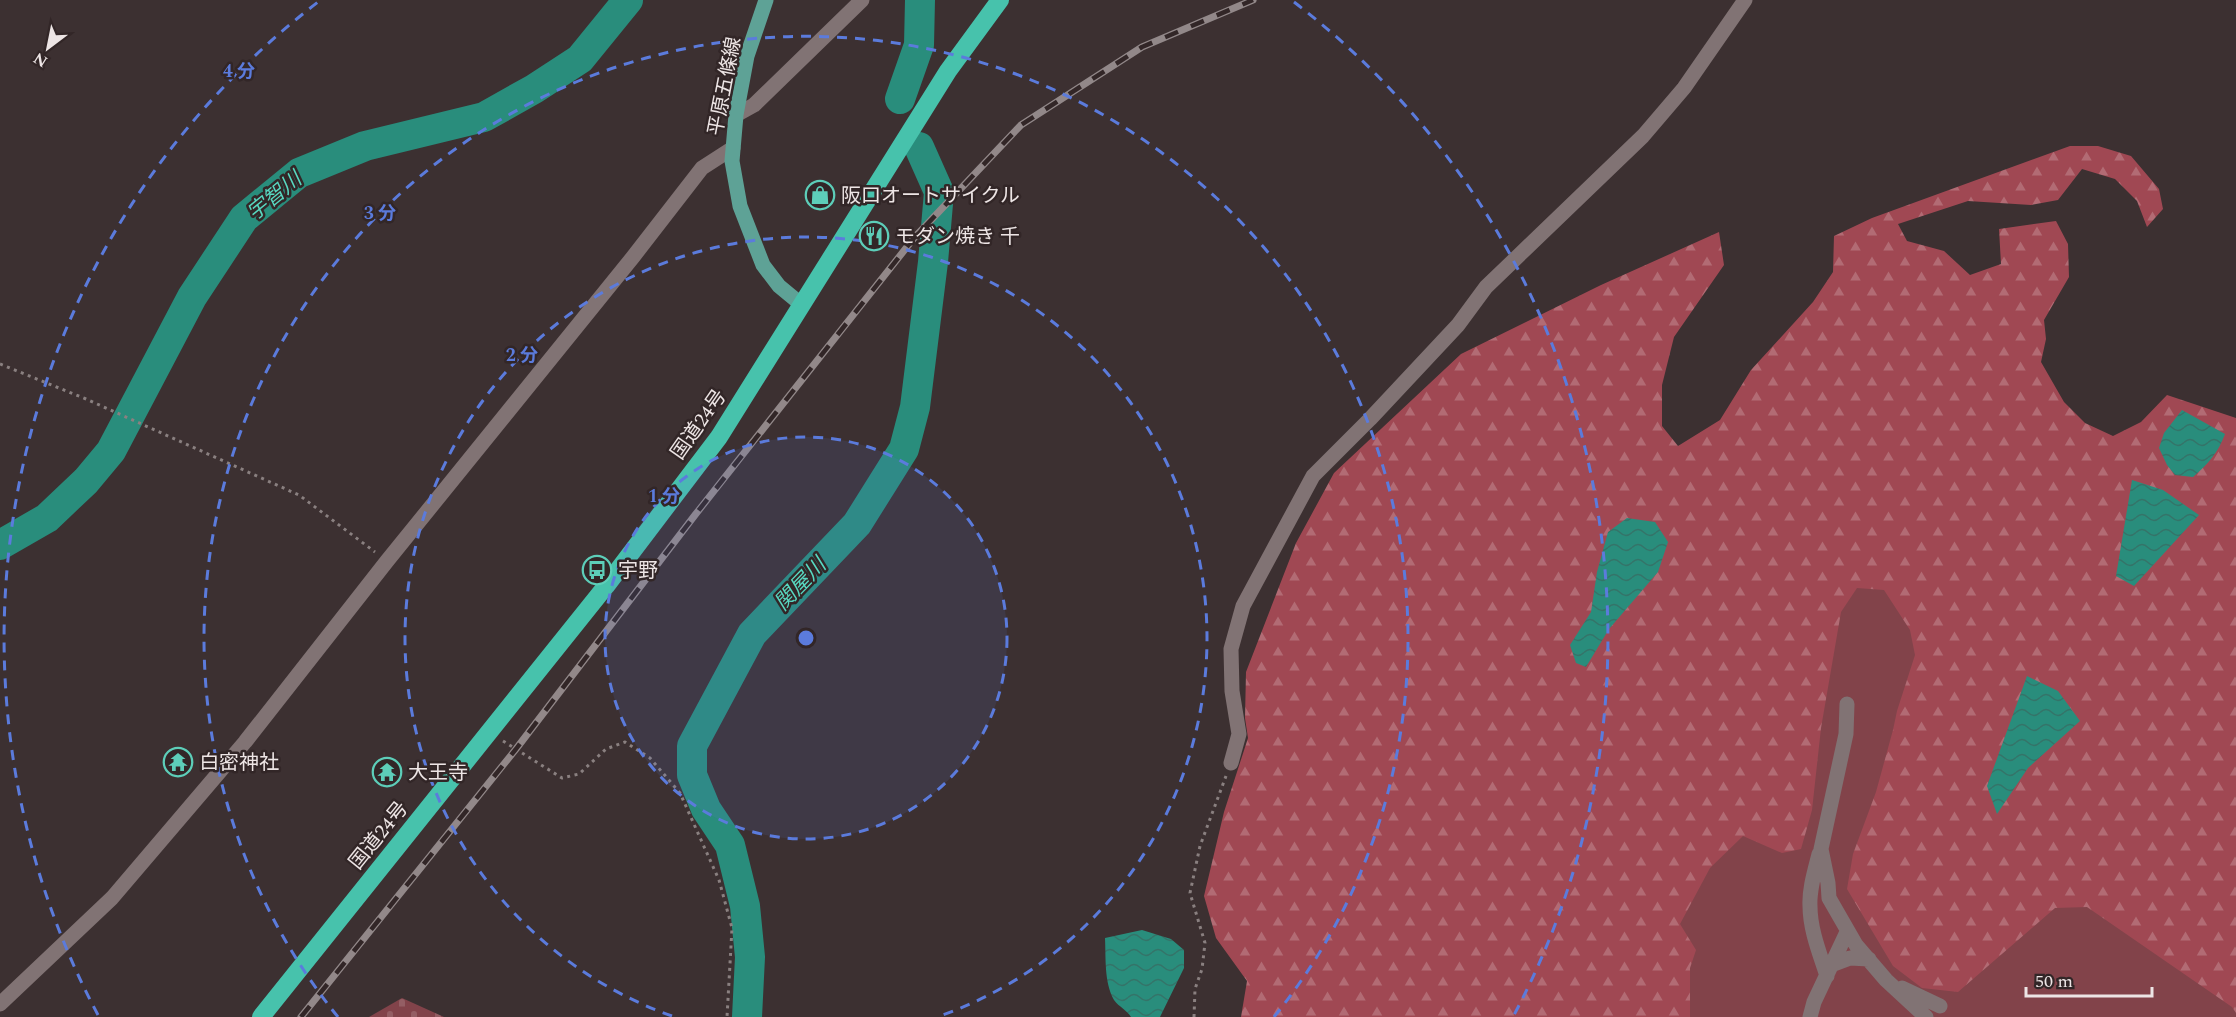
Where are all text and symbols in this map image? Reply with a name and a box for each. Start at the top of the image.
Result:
north arrow [18,18,78,78]
street label: 平原五條線 [701,34,749,138]
text: N [29,46,52,74]
text: 4 分 [223,58,255,85]
water label: 宇智川 [240,163,311,229]
shop icon: 阪口オートサイクル [804,179,836,211]
place label: 阪口オートサイクル [841,181,1020,211]
text: 3 分 [364,200,396,227]
restaurant icon: モダン焼き 千 [858,220,890,252]
place label: モダン焼き 千 [895,222,1020,252]
text: 2 分 [506,342,538,369]
street label: 国道24号 [664,383,734,466]
text: 1 分 [648,483,680,510]
water label: 関屋川 [767,549,835,618]
bus stop icon: 宇野 [581,554,613,586]
place label: 宇野 [618,556,658,586]
centre of rings [796,628,816,648]
temple icon: 白密神社 [162,746,194,778]
place label: 白密神社 [199,748,279,778]
temple icon: 大王寺 [371,756,403,788]
place label: 大王寺 [408,758,468,788]
street label: 国道24号 [342,795,416,876]
scale bar [2026,960,2152,998]
text: 50 m [2035,968,2073,995]

